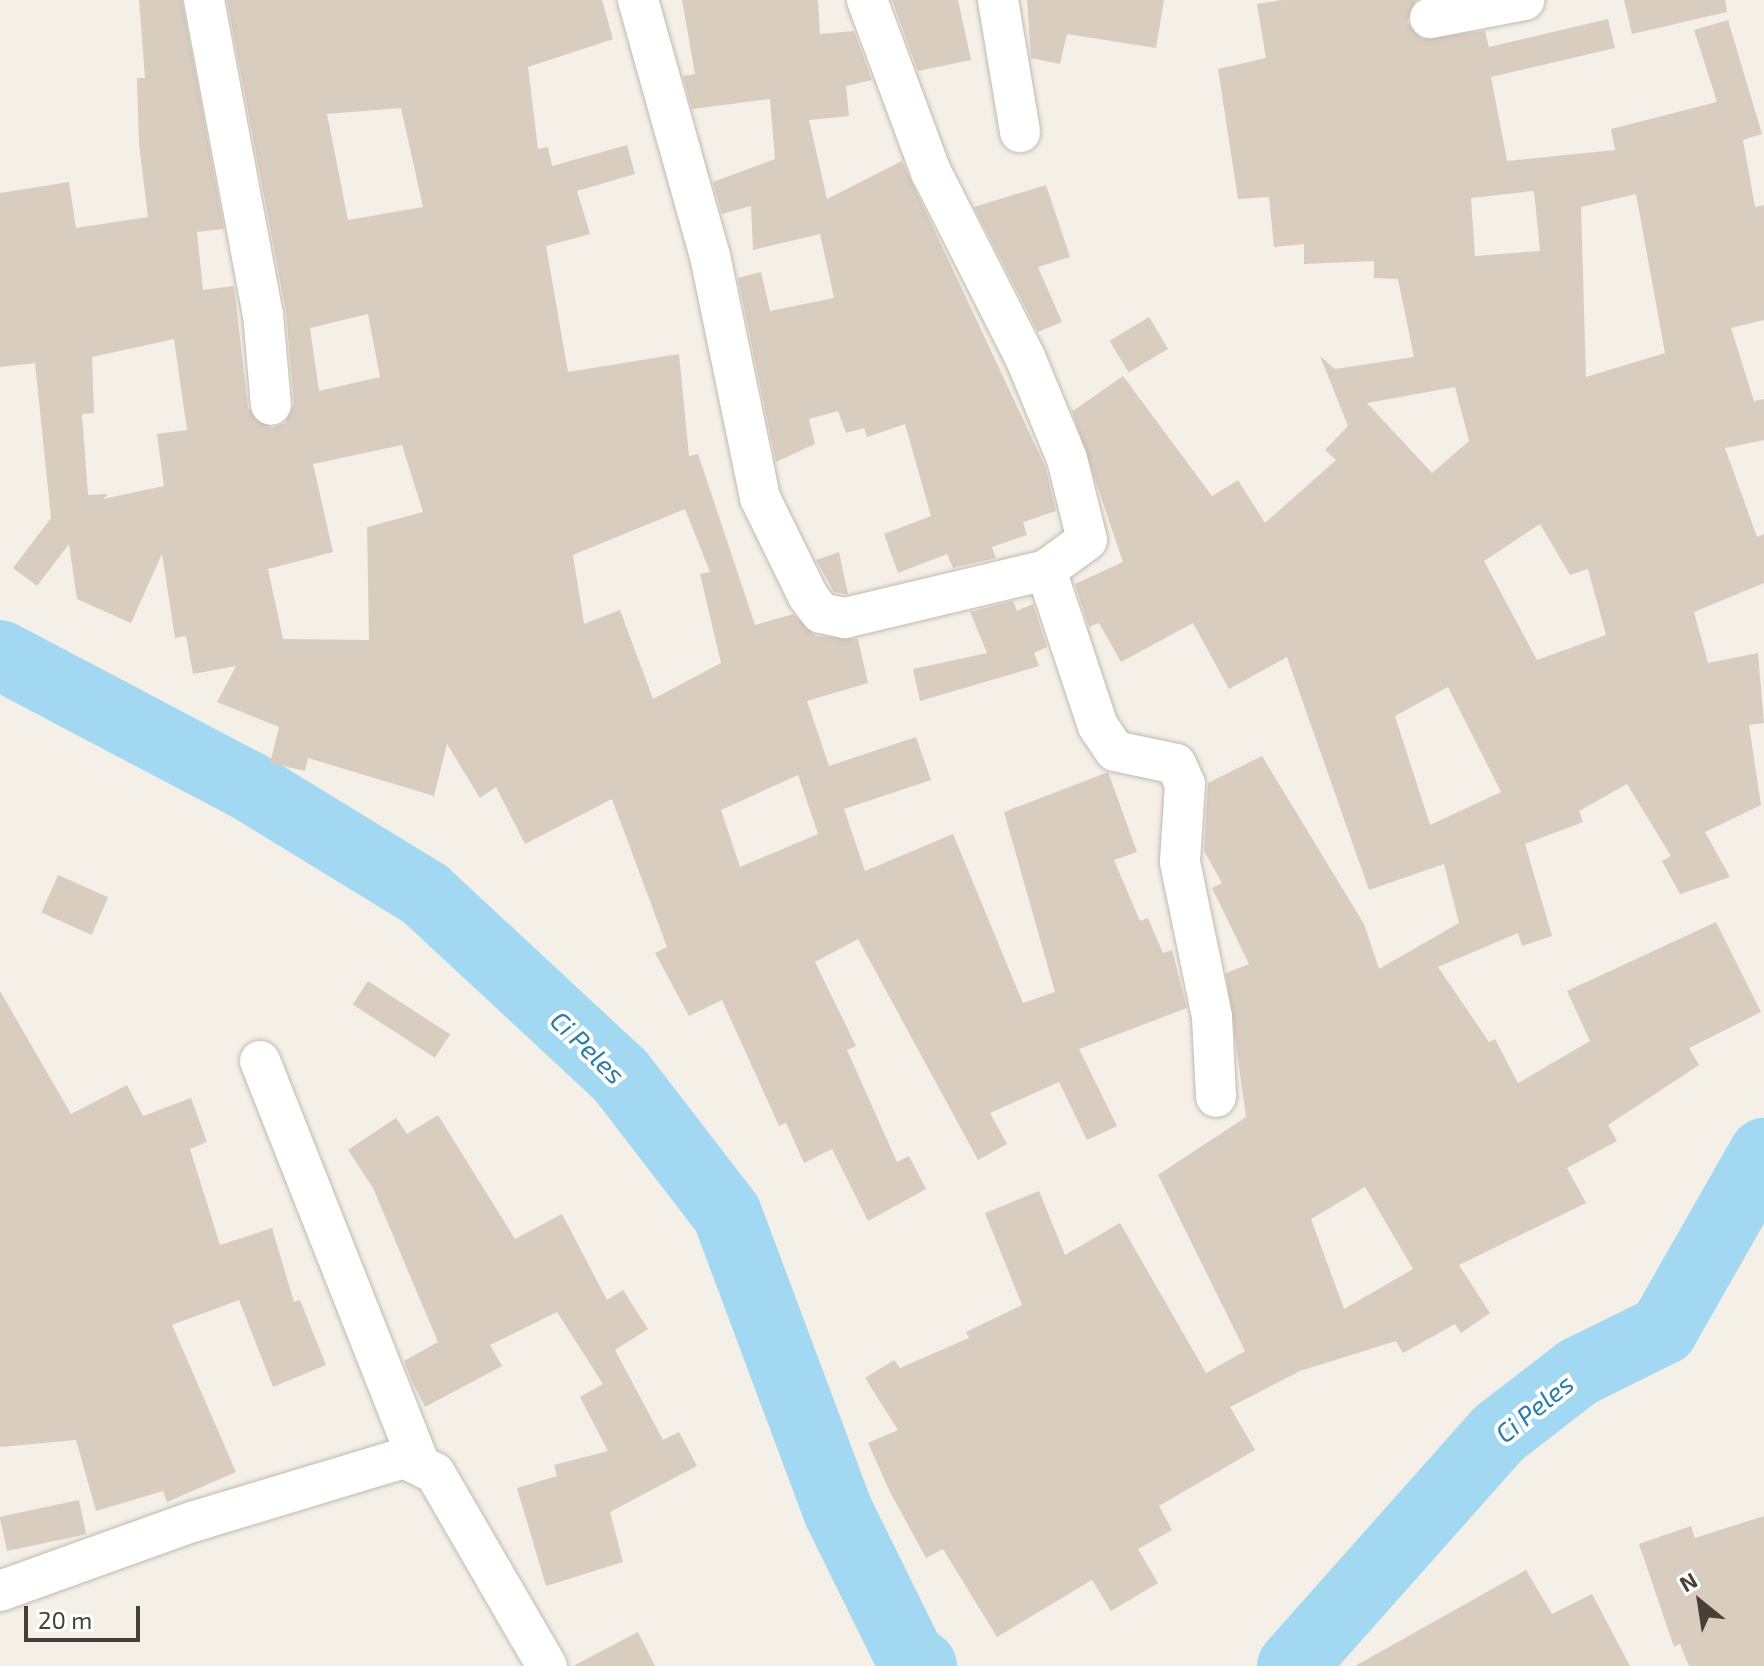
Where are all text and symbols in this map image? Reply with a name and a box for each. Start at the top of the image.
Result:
water label: Ci Peles [544,1004,632,1090]
water label: Ci Peles [1489,1367,1579,1449]
north arrow [1660,1562,1740,1642]
text: N [1675,1566,1701,1596]
scale bar [28,1590,144,1640]
text: 20 m [38,1605,92,1634]

